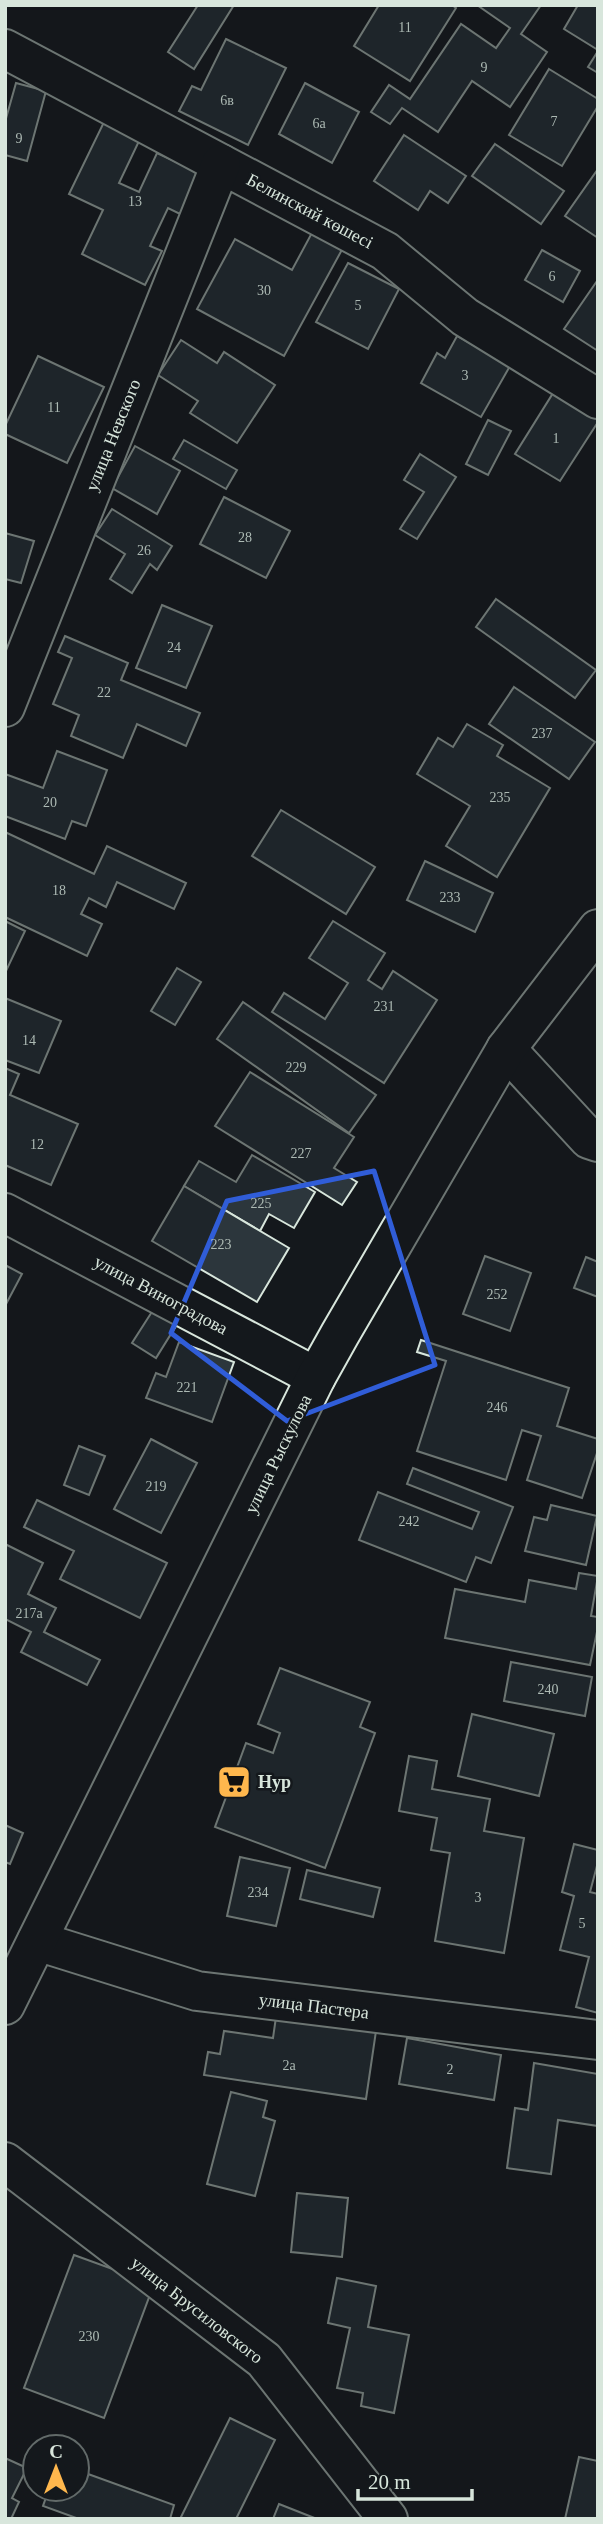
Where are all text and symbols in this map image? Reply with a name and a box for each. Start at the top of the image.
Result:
house number: 11 [398,20,412,35]
house number: 9 [481,60,488,75]
house number: 6в [220,93,234,108]
house number: 7 [551,114,558,129]
house number: 6а [312,116,326,131]
house number: 9 [16,131,23,146]
street label: Белинский көшесi [243,169,377,253]
house number: 13 [128,194,142,209]
house number: 6 [549,269,556,284]
house number: 30 [257,283,271,298]
house number: 5 [355,298,362,313]
house number: 3 [462,368,469,383]
street label: улица Невского [81,376,145,494]
house number: 11 [47,400,61,415]
house number: 1 [553,431,560,446]
house number: 28 [238,530,252,545]
house number: 26 [137,543,151,558]
house number: 24 [167,640,181,655]
house number: 22 [97,685,111,700]
house number: 237 [532,726,553,741]
house number: 235 [490,790,511,805]
house number: 20 [43,795,57,810]
house number: 18 [52,883,66,898]
house number: 233 [440,890,461,905]
house number: 231 [374,999,395,1014]
house number: 14 [22,1033,36,1048]
house number: 229 [286,1060,307,1075]
house number: 12 [30,1137,44,1152]
house number: 227 [291,1146,312,1161]
house number: 225 [251,1196,272,1211]
house number: 223 [211,1237,232,1252]
street label: улица Виноградова [91,1251,231,1339]
house number: 252 [487,1287,508,1302]
house number: 221 [177,1380,198,1395]
street label: улица Рыскулова [241,1391,315,1517]
house number: 246 [487,1400,508,1415]
house number: 219 [146,1479,167,1494]
house number: 242 [399,1514,420,1529]
house number: 217а [15,1606,43,1621]
house number: 240 [538,1682,559,1697]
supermarket icon: Hyp [215,1763,253,1801]
place label: Hyp [258,1772,291,1792]
house number: 234 [248,1885,269,1900]
house number: 3 [475,1890,482,1905]
house number: 5 [579,1916,586,1931]
street label: улица Пастера [258,1989,370,2023]
house number: 2а [282,2058,296,2073]
house number: 2 [447,2062,454,2077]
street label: улица Брусиловского [127,2252,267,2368]
house number: 230 [79,2329,100,2344]
north arrow [21,2433,91,2503]
text: С [49,2441,63,2462]
scale bar [358,2458,472,2502]
text: 20 m [368,2470,411,2494]

